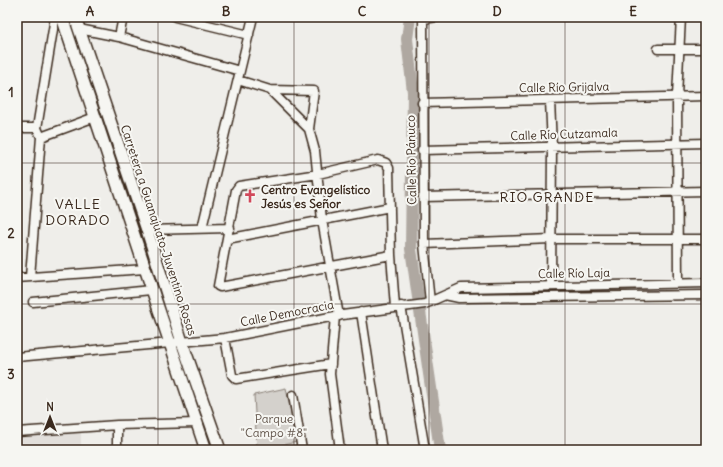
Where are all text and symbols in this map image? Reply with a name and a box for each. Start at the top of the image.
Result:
text: A [86,3,95,20]
text: B [222,3,231,20]
text: C [358,3,367,20]
text: D [492,3,502,20]
text: E [629,3,637,20]
street label: Calle Río Grijalva [519,79,609,95]
text: 1 [8,84,14,101]
street label: Calle Río Pánuco [403,115,419,205]
street label: Carretera a Guanajuato-Juventino Rosas [118,123,200,337]
street label: Calle Río Cutzamala [510,125,618,143]
place label: Centro Evangelístico Jesús es Señor [261,182,371,211]
church icon: Centro Evangelístico Jesús es Señor [242,188,258,204]
district label: RIO GRANDE [500,188,594,206]
district label: VALLE DORADO [45,195,111,229]
text: 2 [7,225,15,242]
street label: Calle Río Laja [538,265,610,281]
street label: Calle Democracia [239,297,335,329]
text: 3 [7,366,15,383]
north arrow [30,397,70,437]
text: N [46,400,54,414]
park label: Parque "Campo #8" [241,411,307,440]

